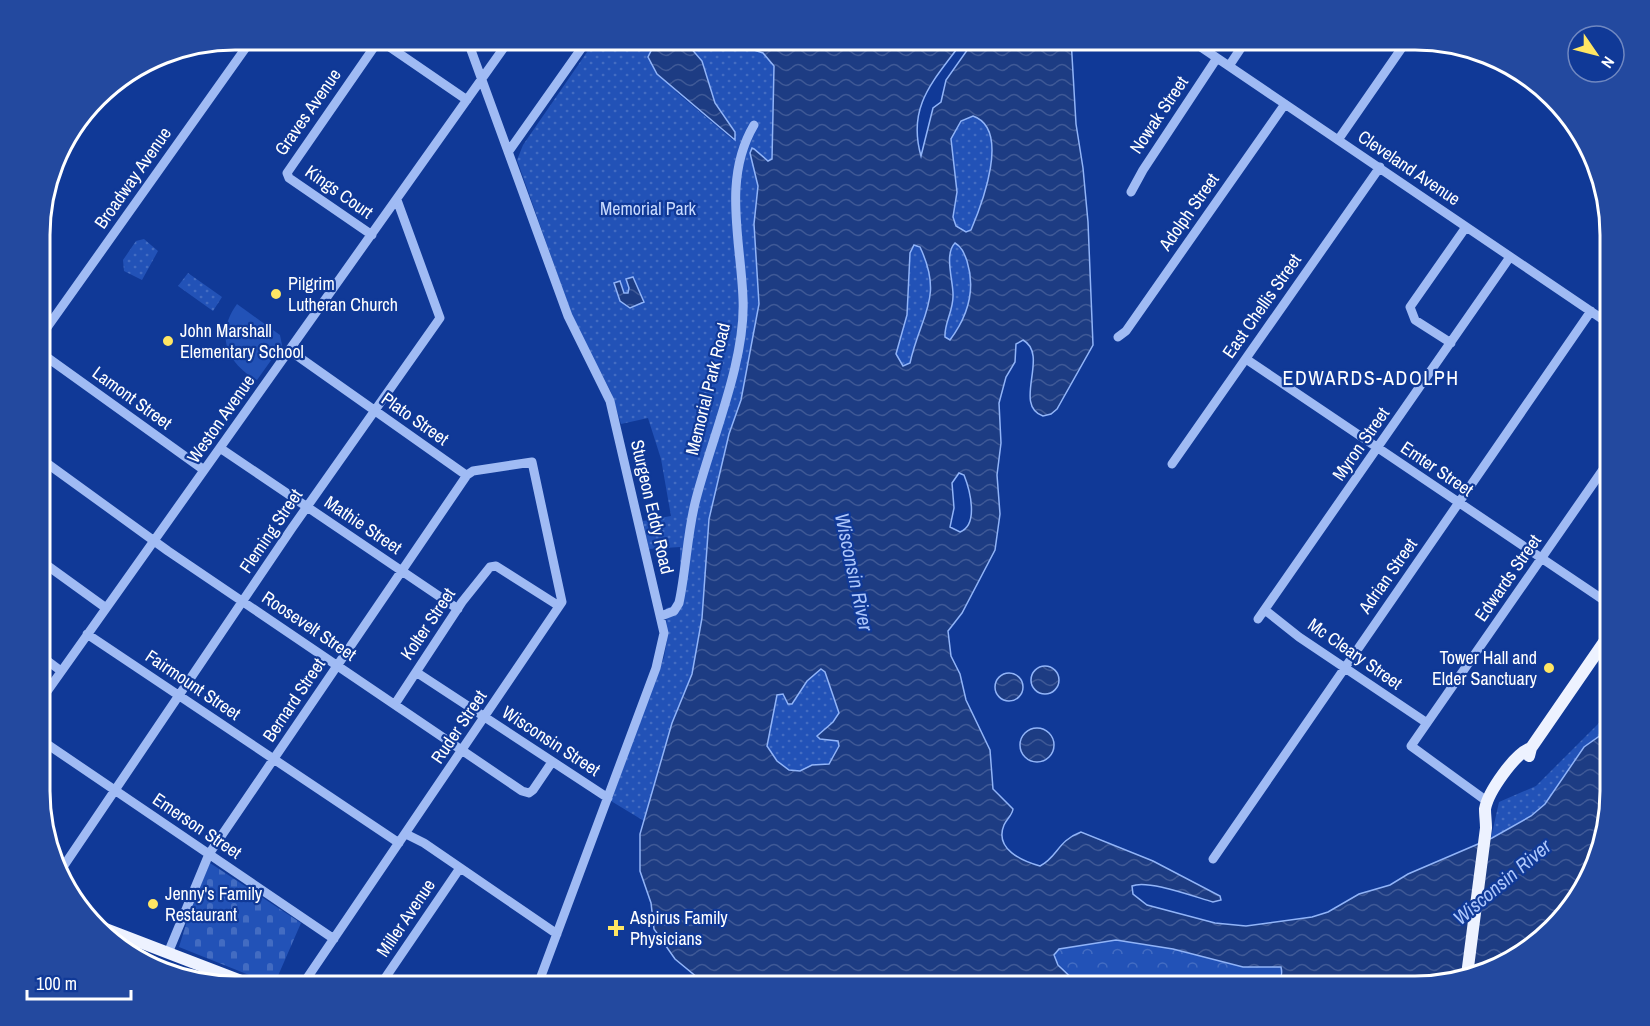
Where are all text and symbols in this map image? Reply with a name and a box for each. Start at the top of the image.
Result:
north arrow [1566,24,1626,84]
text: N [1597,52,1620,73]
street label: Graves Avenue [268,63,347,160]
street label: Nowak Street [1123,71,1194,158]
street label: Broadway Avenue [88,122,177,234]
street label: Cleveland Avenue [1353,124,1465,211]
street label: Kings Court [300,159,378,224]
street label: Adolph Street [1152,168,1224,256]
park label: Memorial Park [600,196,697,221]
street label: East Chellis Street [1216,248,1307,363]
place label: Pilgrim Lutheran Church [288,271,398,317]
marker: Pilgrim Lutheran Church [269,287,283,301]
place label: John Marshall Elementary School [180,318,304,364]
street label: Memorial Park Road [679,320,736,458]
marker: John Marshall Elementary School [161,334,175,348]
street label: Lamont Street [87,360,177,435]
district label: EDWARDS-ADOLPH [1282,364,1460,391]
street label: Weston Avenue [181,369,260,468]
street label: Plato Street [377,386,454,451]
street label: Myron Street [1326,402,1395,485]
street label: Emter Street [1396,435,1479,502]
street label: Sturgeon Eddy Road [625,437,680,576]
street label: Fleming Street [233,484,308,578]
street label: Mathie Street [320,489,407,560]
water label: Wisconsin River [829,510,880,634]
street label: Edwards Street [1468,529,1547,626]
street label: Adrian Street [1352,533,1423,619]
street label: Kolter Street [394,583,461,665]
street label: Roosevelt Street [257,585,362,666]
street label: Mc Cleary Street [1303,612,1407,695]
street label: Fairmount Street [141,643,246,726]
place label: Tower Hall and Elder Sanctuary [1432,645,1538,691]
street label: Bernard Street [256,653,331,747]
marker: Tower Hall and Elder Sanctuary [1542,661,1556,675]
street label: Ruder Street [425,685,492,768]
street label: Wisconsin Street [497,699,605,782]
street label: Emerson Street [148,787,247,865]
water label: Wisconsin River [1447,832,1557,931]
street label: Miller Avenue [370,874,441,962]
place label: Jenny's Family Restaurant [165,881,263,927]
marker: Jenny's Family Restaurant [146,897,160,911]
place label: Aspirus Family Physicians [629,905,728,951]
marker: Aspirus Family Physicians [607,919,625,937]
scale bar [27,963,130,1001]
text: 100 m [36,971,77,996]

